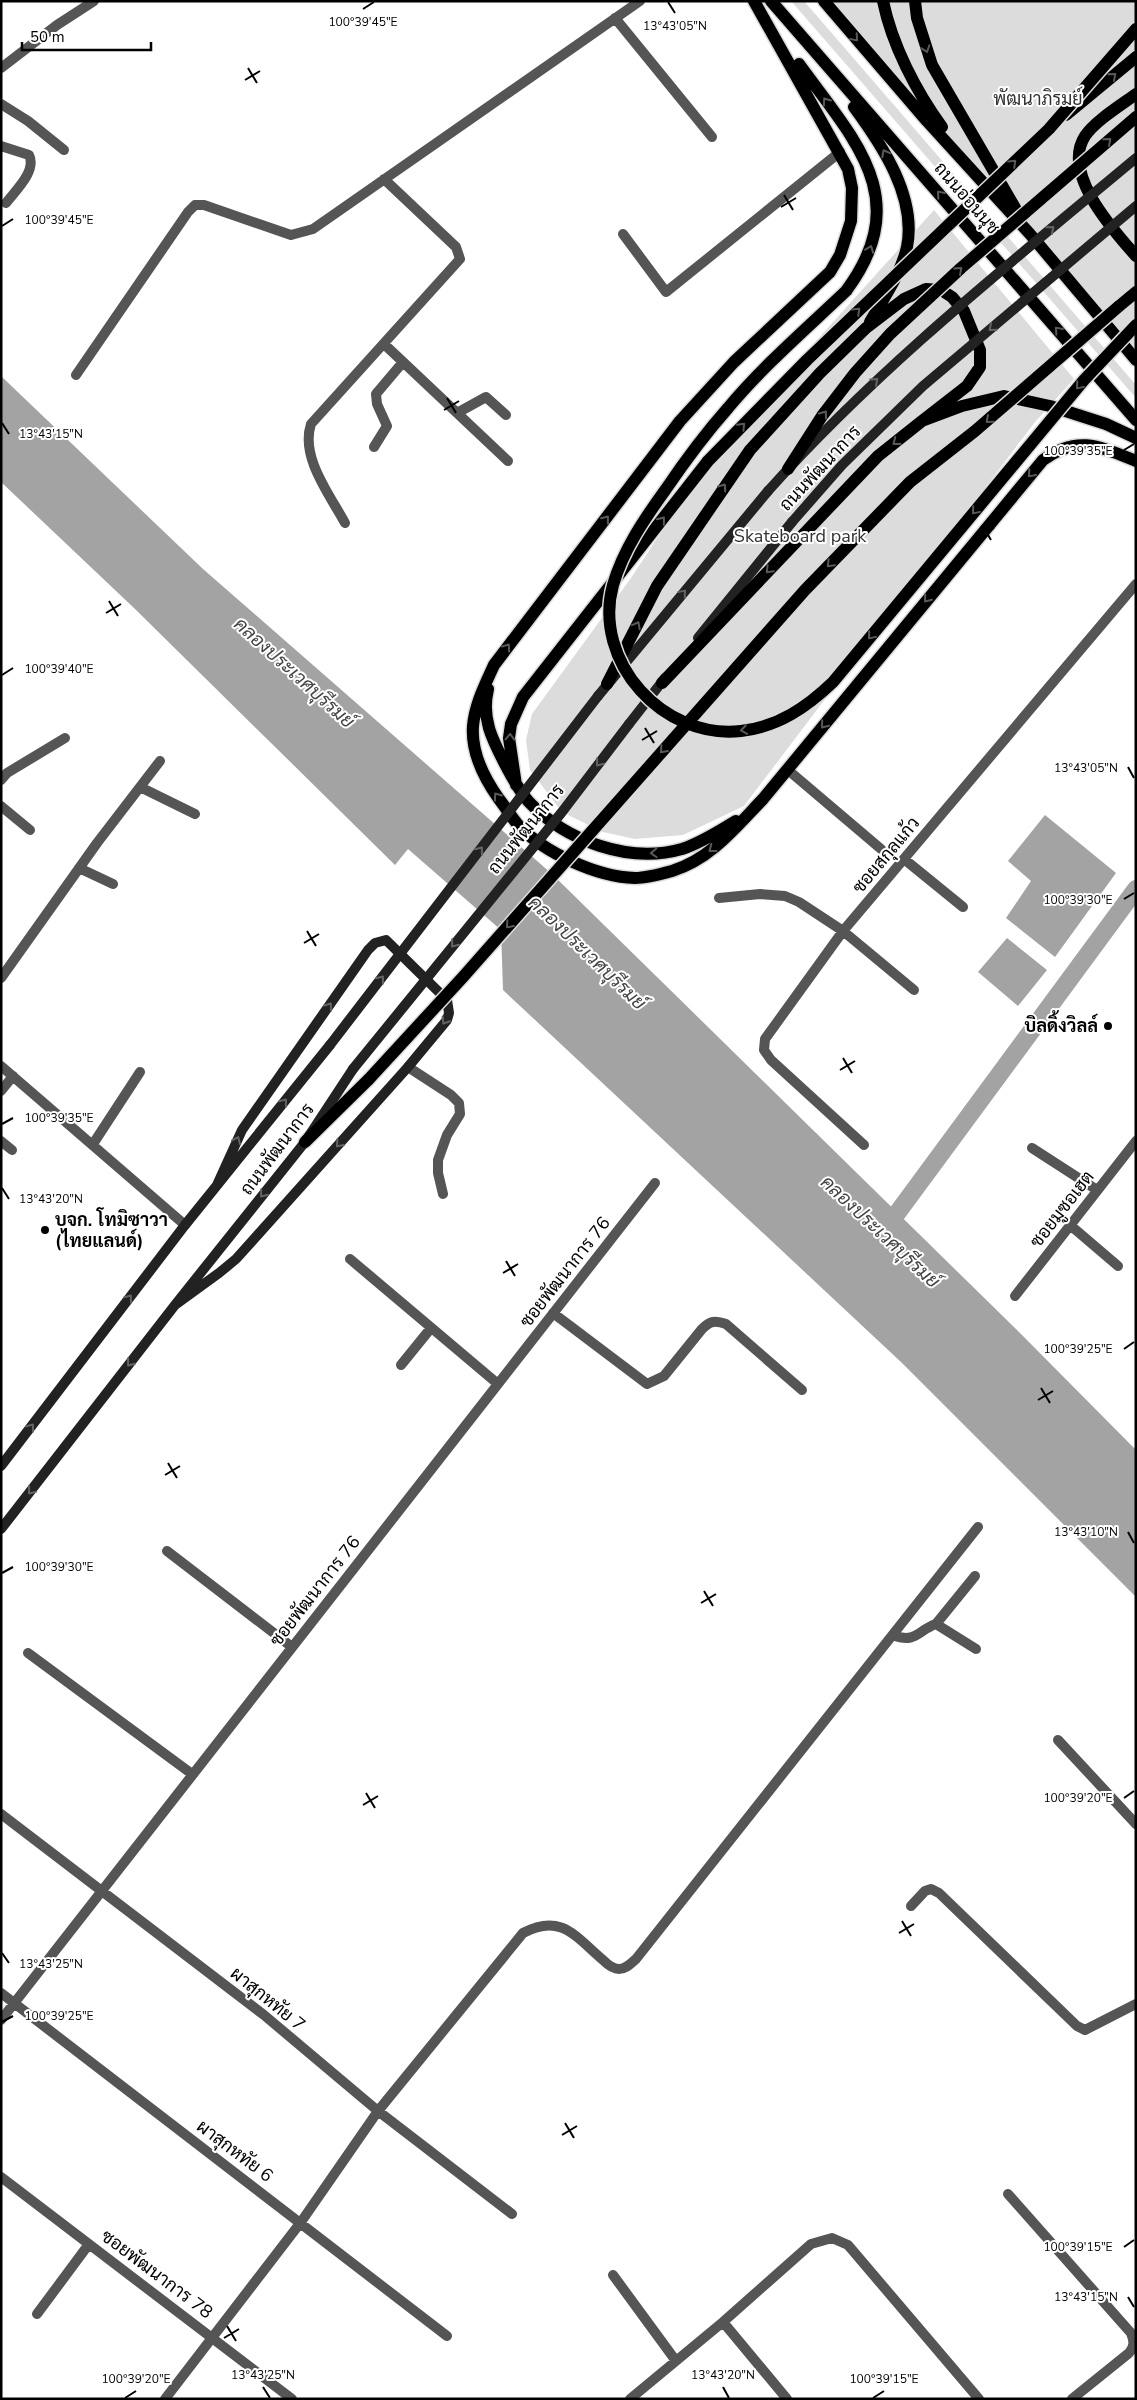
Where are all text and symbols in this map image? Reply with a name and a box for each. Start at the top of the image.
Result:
text: 100°39'45"E [328,14,398,30]
text: 13°43'05"N [643,18,707,34]
scale bar [22,20,151,52]
text: 50 m [30,27,65,47]
one-way arrow [850,33,859,42]
one-way arrow [920,44,930,52]
one-way arrow [1108,72,1117,81]
park label: พัฒนาภิรมย์ [993,86,1083,111]
one-way arrow [823,97,832,107]
one-way arrow [1103,138,1112,147]
one-way arrow [881,149,891,158]
street label: ถนนอ่อนนุช [929,157,1005,239]
one-way arrow [1007,160,1016,169]
one-way arrow [937,190,946,199]
text: 100°39'45"E [24,212,94,228]
one-way arrow [1045,226,1054,234]
one-way arrow [864,245,874,254]
one-way arrow [953,267,962,276]
one-way arrow [852,308,861,317]
one-way arrow [988,322,997,331]
one-way arrow [1055,326,1064,335]
one-way arrow [870,378,879,387]
one-way arrow [1075,381,1084,390]
one-way arrow [818,410,827,420]
one-way arrow [985,414,994,423]
street label: ถนนพัฒนาการ [774,420,866,516]
one-way arrow [736,423,745,432]
text: 13°43'15"N [19,426,83,442]
one-way arrow [893,437,902,445]
text: 100°39'35"E [1043,443,1113,459]
one-way arrow [1027,469,1036,478]
one-way arrow [717,483,726,493]
one-way arrow [971,506,980,515]
one-way arrow [600,515,609,524]
one-way arrow [657,517,665,526]
park label: Skateboard park [734,524,867,548]
one-way arrow [827,558,836,567]
one-way arrow [766,564,775,573]
one-way arrow [678,590,686,599]
one-way arrow [924,593,932,602]
water label: คลองประเวศบุรีรมย์ [228,612,362,736]
one-way arrow [631,621,641,630]
one-way arrow [868,630,877,639]
one-way arrow [501,643,510,653]
text: 100°39'40"E [24,661,94,677]
one-way arrow [821,720,830,729]
one-way arrow [740,724,748,735]
one-way arrow [505,732,516,740]
one-way arrow [660,745,669,754]
one-way arrow [597,757,605,766]
text: 13°43'05"N [1054,760,1118,776]
street label: ถนนพัฒนาการ [482,779,570,879]
one-way arrow [494,792,503,802]
street label: ซอยสกุลแก้ว [847,812,925,898]
one-way arrow [709,844,718,852]
one-way arrow [474,846,483,856]
one-way arrow [650,848,658,858]
water label: คลองประเวศบุรีรมย์ [522,890,654,1018]
text: 100°39'30"E [1043,892,1113,908]
one-way arrow [506,919,515,928]
one-way arrow [451,939,460,948]
one-way arrow [375,975,384,985]
one-way arrow [323,1002,332,1012]
place label: บิลดิ้งวิลล์ [1025,1010,1099,1038]
one-way arrow [441,1015,451,1024]
marker: บิลดิ้งวิลล์ [1102,1020,1114,1032]
street label: ถนนพัฒนาการ [235,1098,320,1200]
one-way arrow [279,1098,288,1107]
text: 100°39'35"E [24,1110,94,1126]
one-way arrow [231,1136,241,1145]
one-way arrow [336,1138,345,1147]
street label: ซอยมูซอเฮต [1024,1166,1100,1253]
water label: คลองประเวศบุรีรมย์ [815,1170,947,1296]
one-way arrow [261,1188,269,1197]
text: 13°43'20"N [19,1191,83,1207]
place label: บจก. โทมิซาวา (ไทยแลนด์) [55,1207,168,1253]
street label: ซอยพัฒนาการ 76 [514,1212,616,1332]
marker: บจก. โทมิซาวา (ไทยแลนด์) [39,1224,51,1236]
one-way arrow [123,1294,132,1304]
text: 100°39'25"E [1043,1341,1113,1357]
one-way arrow [128,1357,136,1366]
one-way arrow [25,1424,33,1433]
one-way arrow [28,1485,36,1494]
text: 13°43'10"N [1054,1524,1118,1540]
street label: ซอยพัฒนาการ 76 [264,1531,366,1651]
text: 100°39'30"E [24,1559,94,1575]
text: 100°39'20"E [1043,1790,1113,1806]
text: 13°43'25"N [19,1956,83,1972]
street label: ผาสุกหทัย 7 [226,1961,310,2037]
text: 100°39'25"E [24,2008,94,2024]
street label: ผาสุกหทัย 6 [192,2114,278,2188]
street label: ซอยพัฒนาการ 78 [96,2224,218,2324]
text: 100°39'15"E [1043,2239,1113,2255]
text: 13°43'15"N [1054,2289,1118,2305]
text: 13°43'25"N [231,2367,295,2383]
text: 13°43'20"N [691,2367,755,2383]
text: 100°39'20"E [101,2371,171,2387]
text: 100°39'15"E [849,2371,919,2387]

